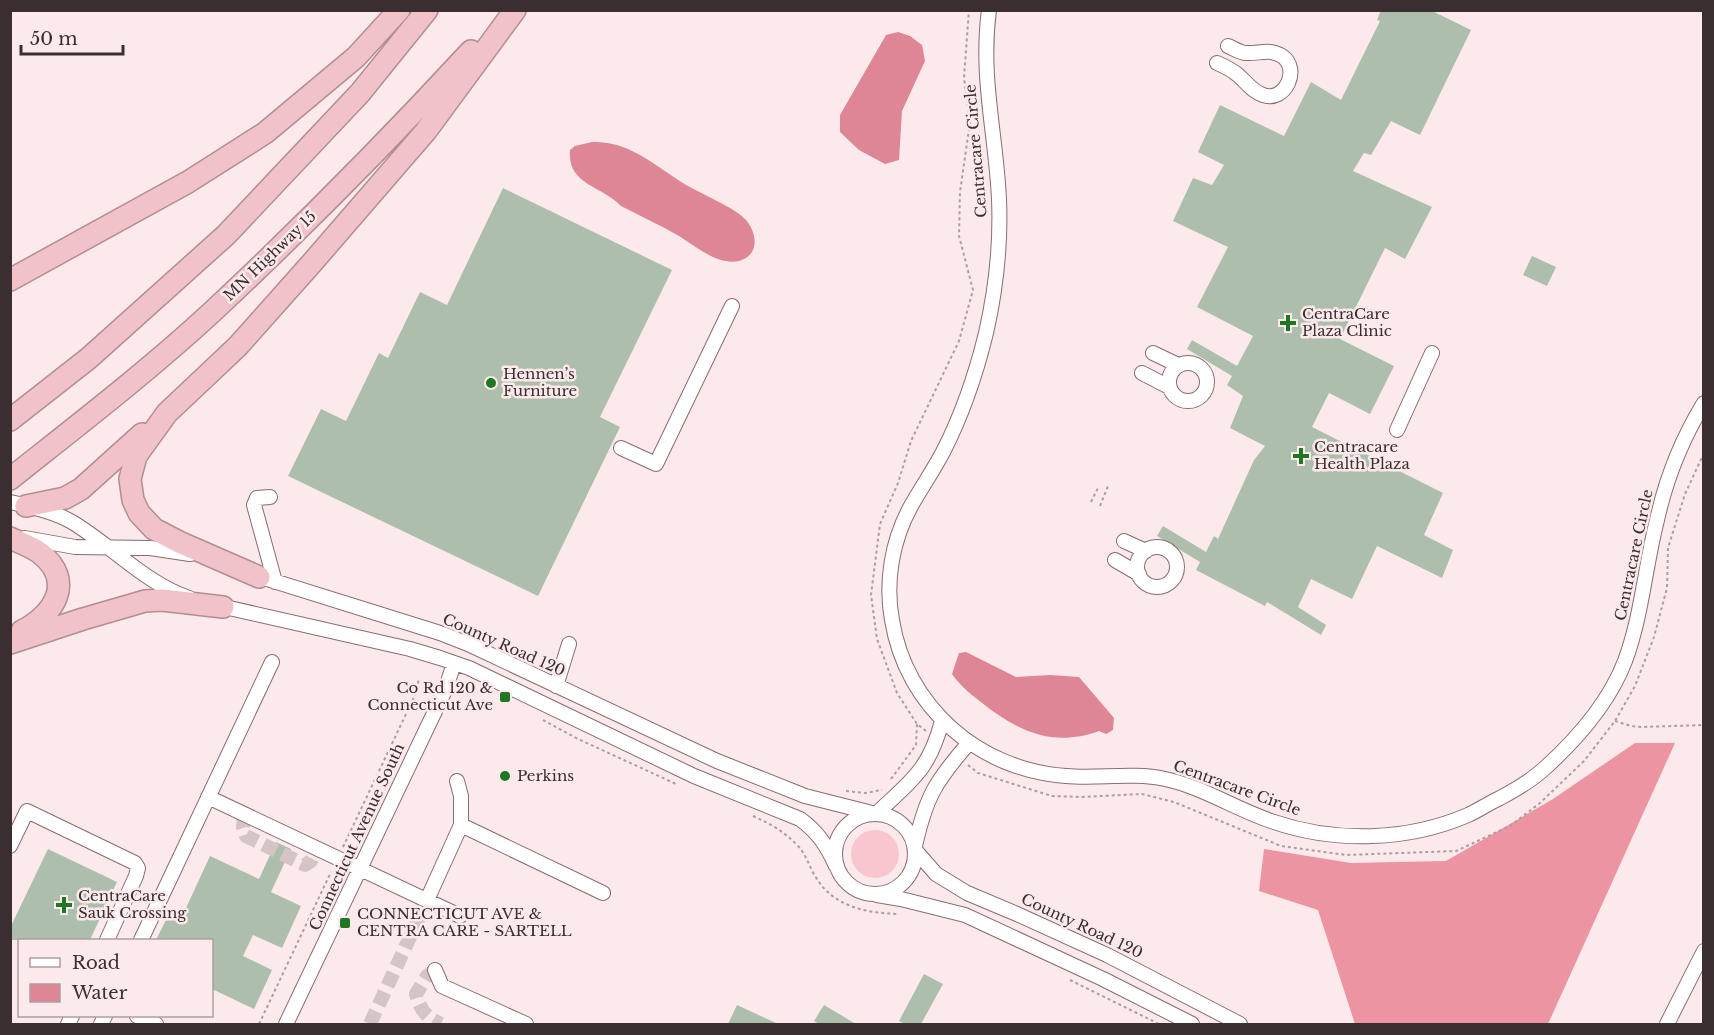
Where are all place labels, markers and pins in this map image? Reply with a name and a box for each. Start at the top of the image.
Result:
place label: CentraCare Plaza Clinic [1302,304,1392,340]
marker: CentraCare Plaza Clinic [1279,314,1297,332]
place label: Hennen’s Furniture [503,364,577,400]
marker: Hennen’s Furniture [484,376,498,390]
place label: Centracare Health Plaza [1314,437,1410,473]
marker: Centracare Health Plaza [1292,447,1310,465]
place label: Co Rd 120 & Connecticut Ave [367,678,493,714]
marker: Co Rd 120 & Connecticut Ave [498,690,512,704]
place label: Perkins [517,766,574,785]
marker: Perkins [498,769,512,783]
place label: CentraCare Sauk Crossing [78,886,187,922]
marker: CentraCare Sauk Crossing [55,896,73,914]
place label: CONNECTICUT AVE & CENTRA CARE - SARTELL [357,904,572,940]
marker: CONNECTICUT AVE & CENTRA CARE - SARTELL [338,916,352,930]

